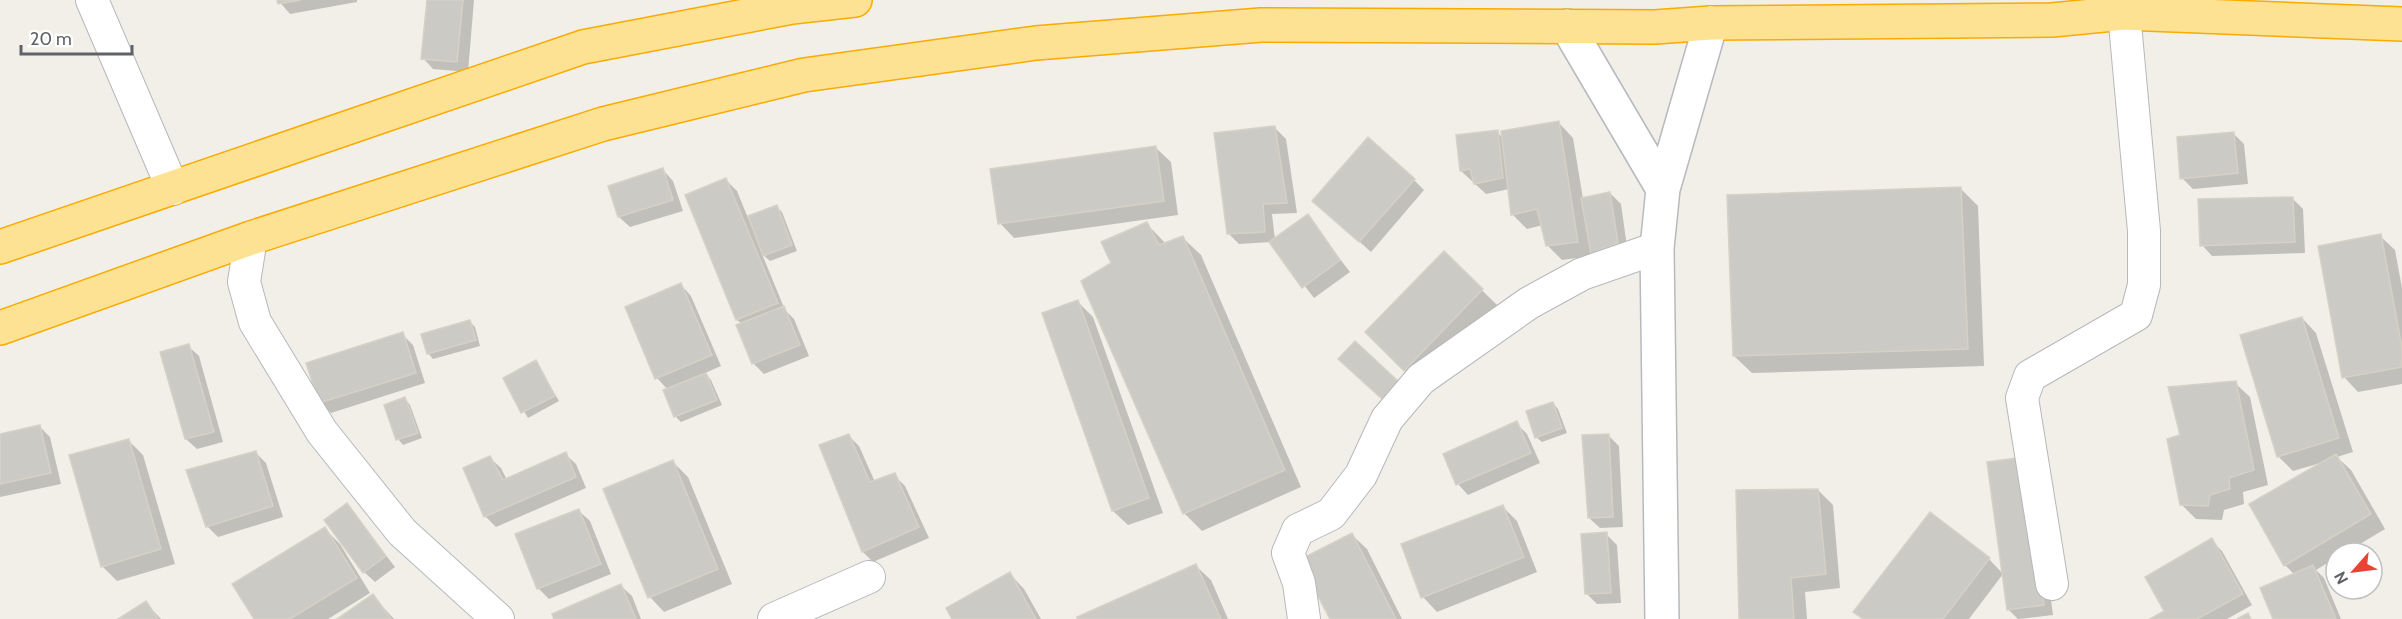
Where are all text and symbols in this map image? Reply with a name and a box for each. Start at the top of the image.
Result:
scale bar [21,18,132,56]
text: 20 m [30,28,72,50]
north arrow [2324,541,2384,601]
text: N [2330,568,2352,587]

